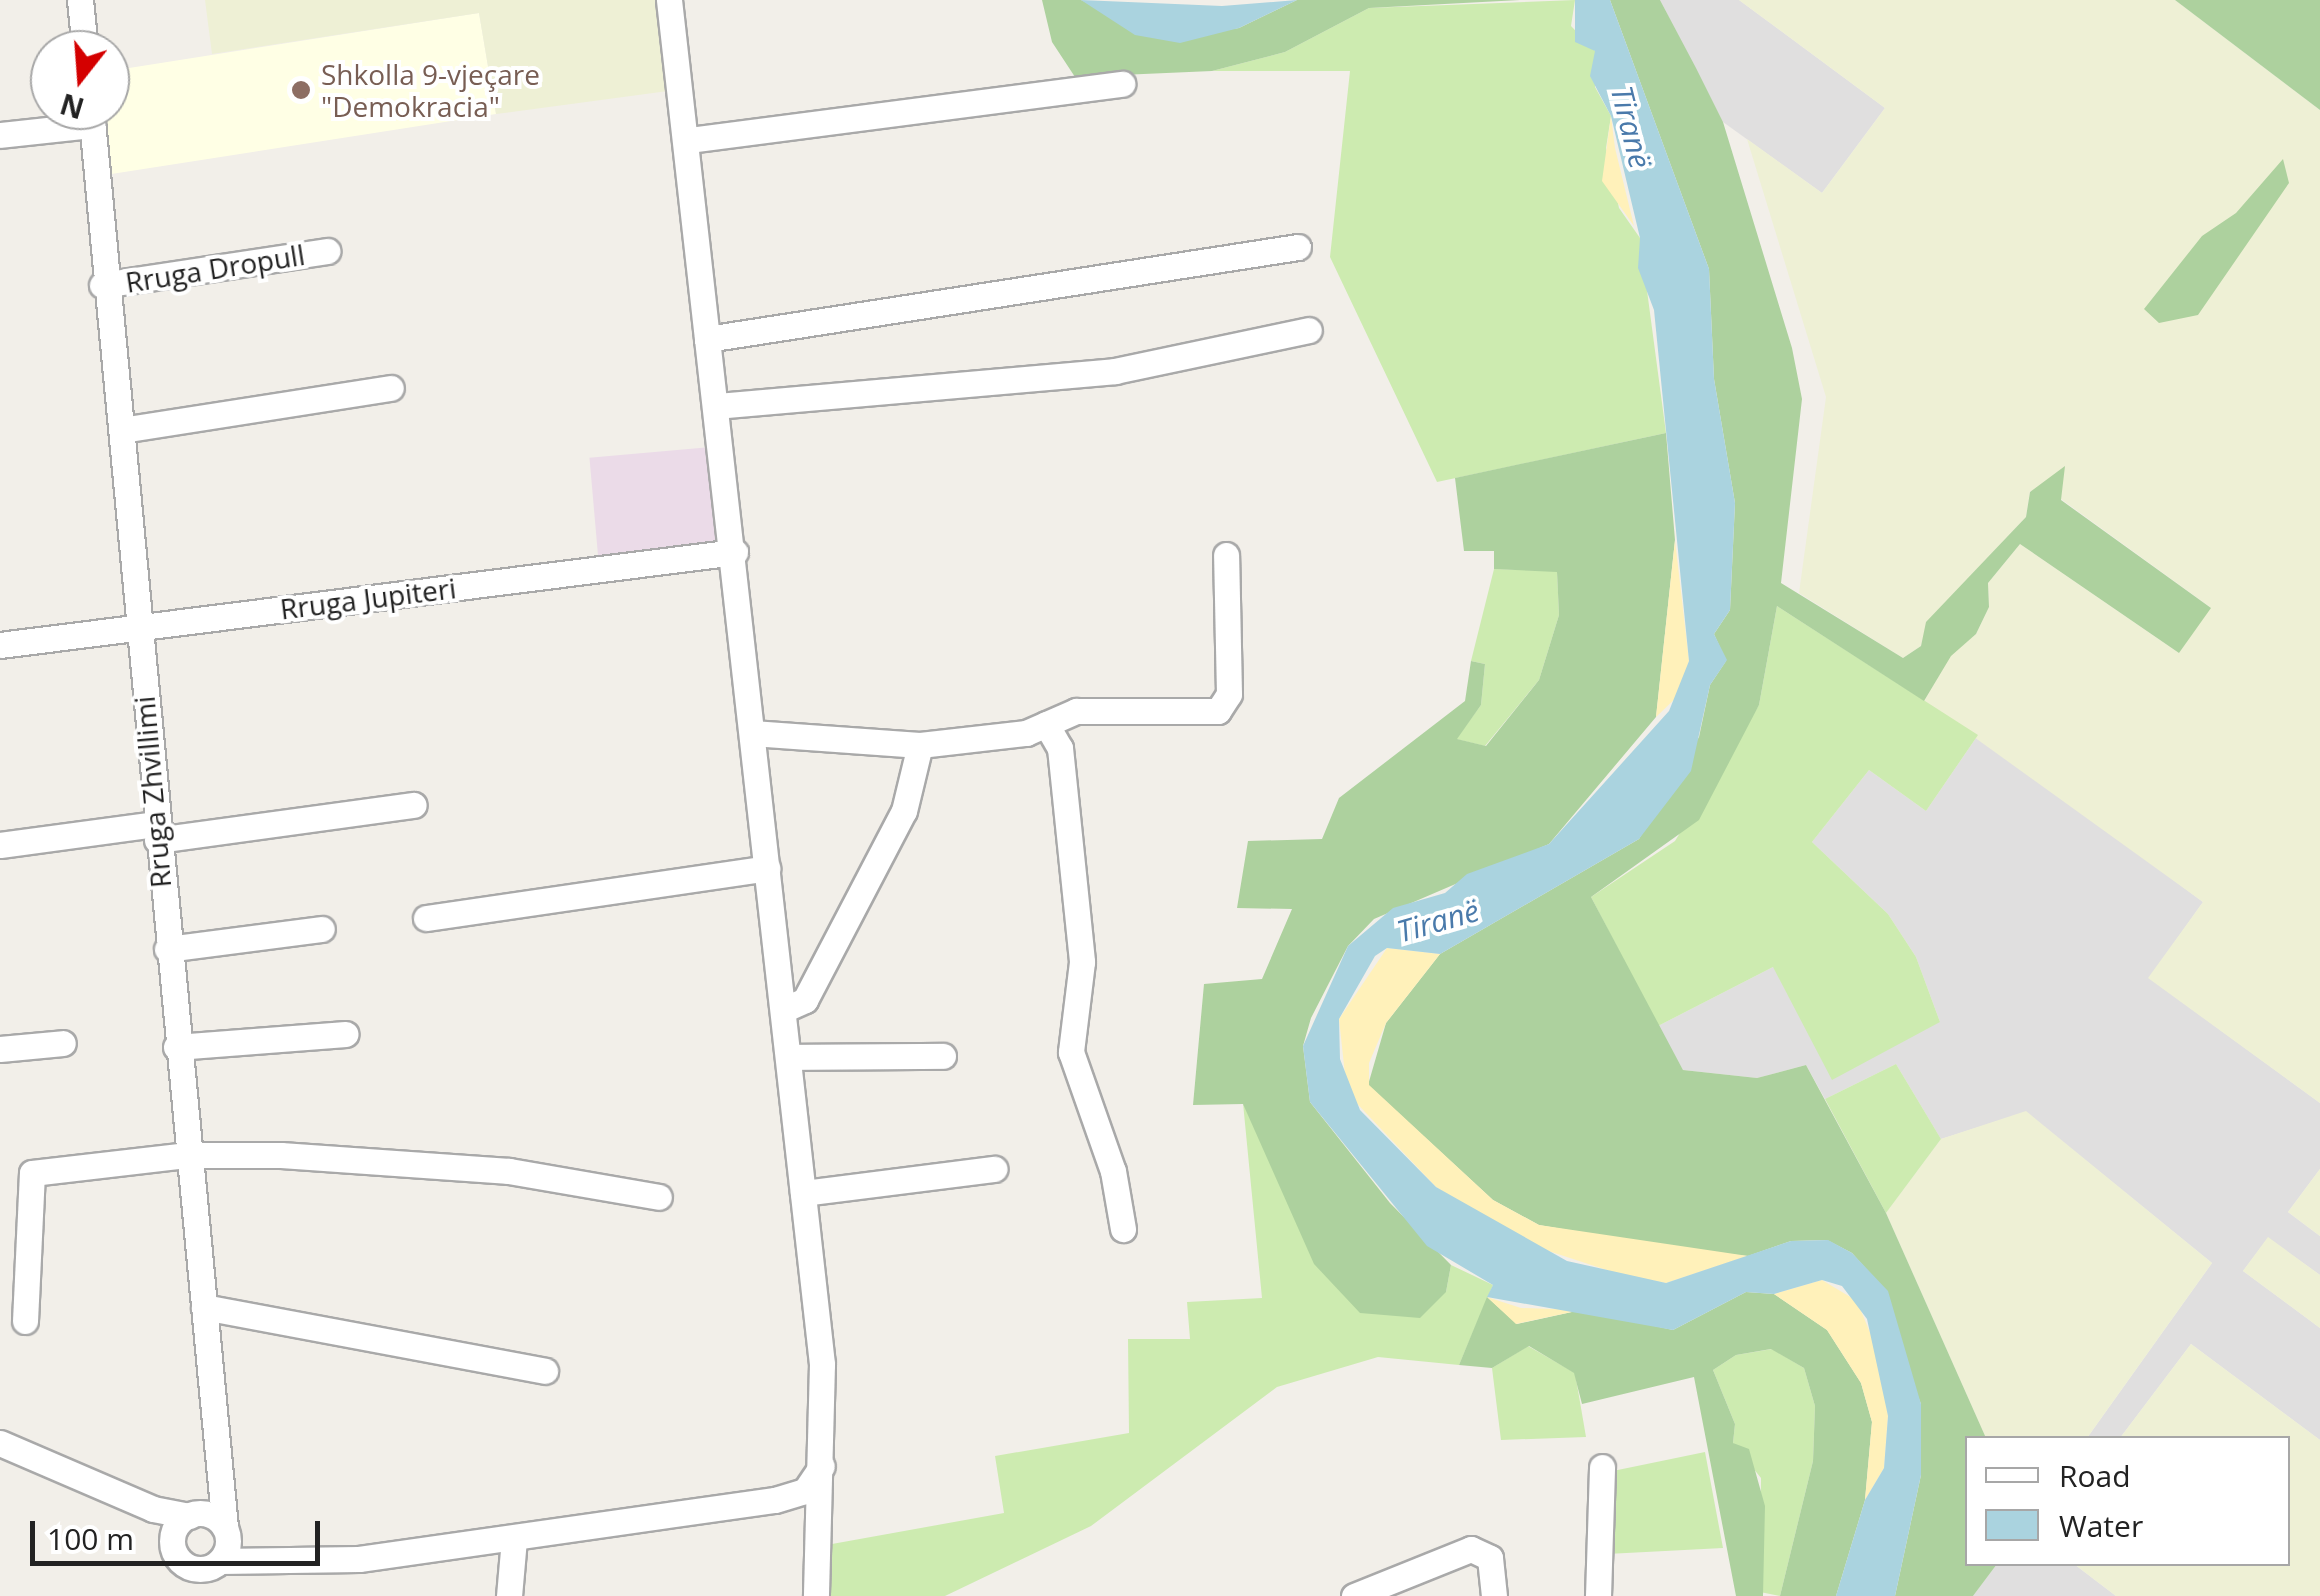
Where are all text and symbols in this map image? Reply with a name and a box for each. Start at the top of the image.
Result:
north arrow [30,30,130,130]
place label: Shkolla 9-vjeçare "Demokracia" [321,57,540,123]
marker: Shkolla 9-vjeçare "Demokracia" [290,79,312,101]
water label: Tiranë [1603,82,1659,172]
text: N [55,85,88,128]
street label: Rruga Dropull [123,237,307,299]
street label: Rruga Jupiteri [278,571,458,625]
street label: Rruga Zhvillimi [127,695,177,889]
water label: Tiranë [1393,892,1483,950]
legend [1965,1436,2290,1566]
text: Road [2059,1455,2131,1496]
scale bar [35,1501,325,1563]
text: Water [2059,1505,2143,1546]
text: 100 m [47,1518,134,1559]

